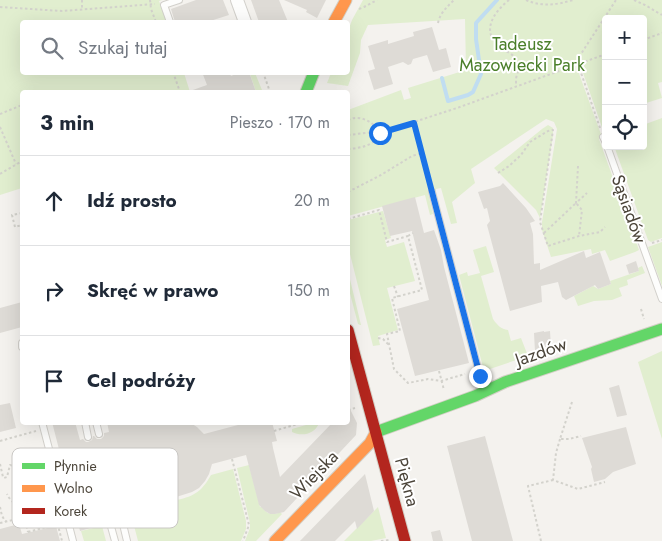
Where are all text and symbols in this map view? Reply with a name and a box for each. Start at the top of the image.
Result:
map controls [602,15,647,150]
button: + [602,15,647,60]
search box [20,20,350,75]
park label: Tadeusz Mazowiecki Park [459,31,585,78]
icon: search [38,34,66,62]
text: Szukaj tutaj [78,34,168,61]
button: − [602,60,647,105]
button: locate [602,105,647,150]
text: 3 min [40,108,94,138]
text: Pieszo · 170 m [230,111,330,134]
route start [369,122,392,145]
street label: Sąsiadów [605,171,654,248]
icon: ahead [40,187,68,215]
text: Idź prosto [87,187,177,214]
text: 20 m [294,189,330,212]
icon: right [40,277,68,305]
text: Skręć w prawo [87,277,219,304]
text: 150 m [287,279,330,302]
street label: Jazdów [510,331,571,374]
route end [469,365,492,388]
icon: arrive [40,367,68,395]
text: Cel podróży [87,367,195,394]
street label: Wiejska [284,444,344,506]
legend [12,448,178,528]
street label: Piękna [388,455,426,509]
text: Płynnie [54,456,97,476]
text: Wolno [54,478,93,498]
text: Korek [54,501,88,521]

